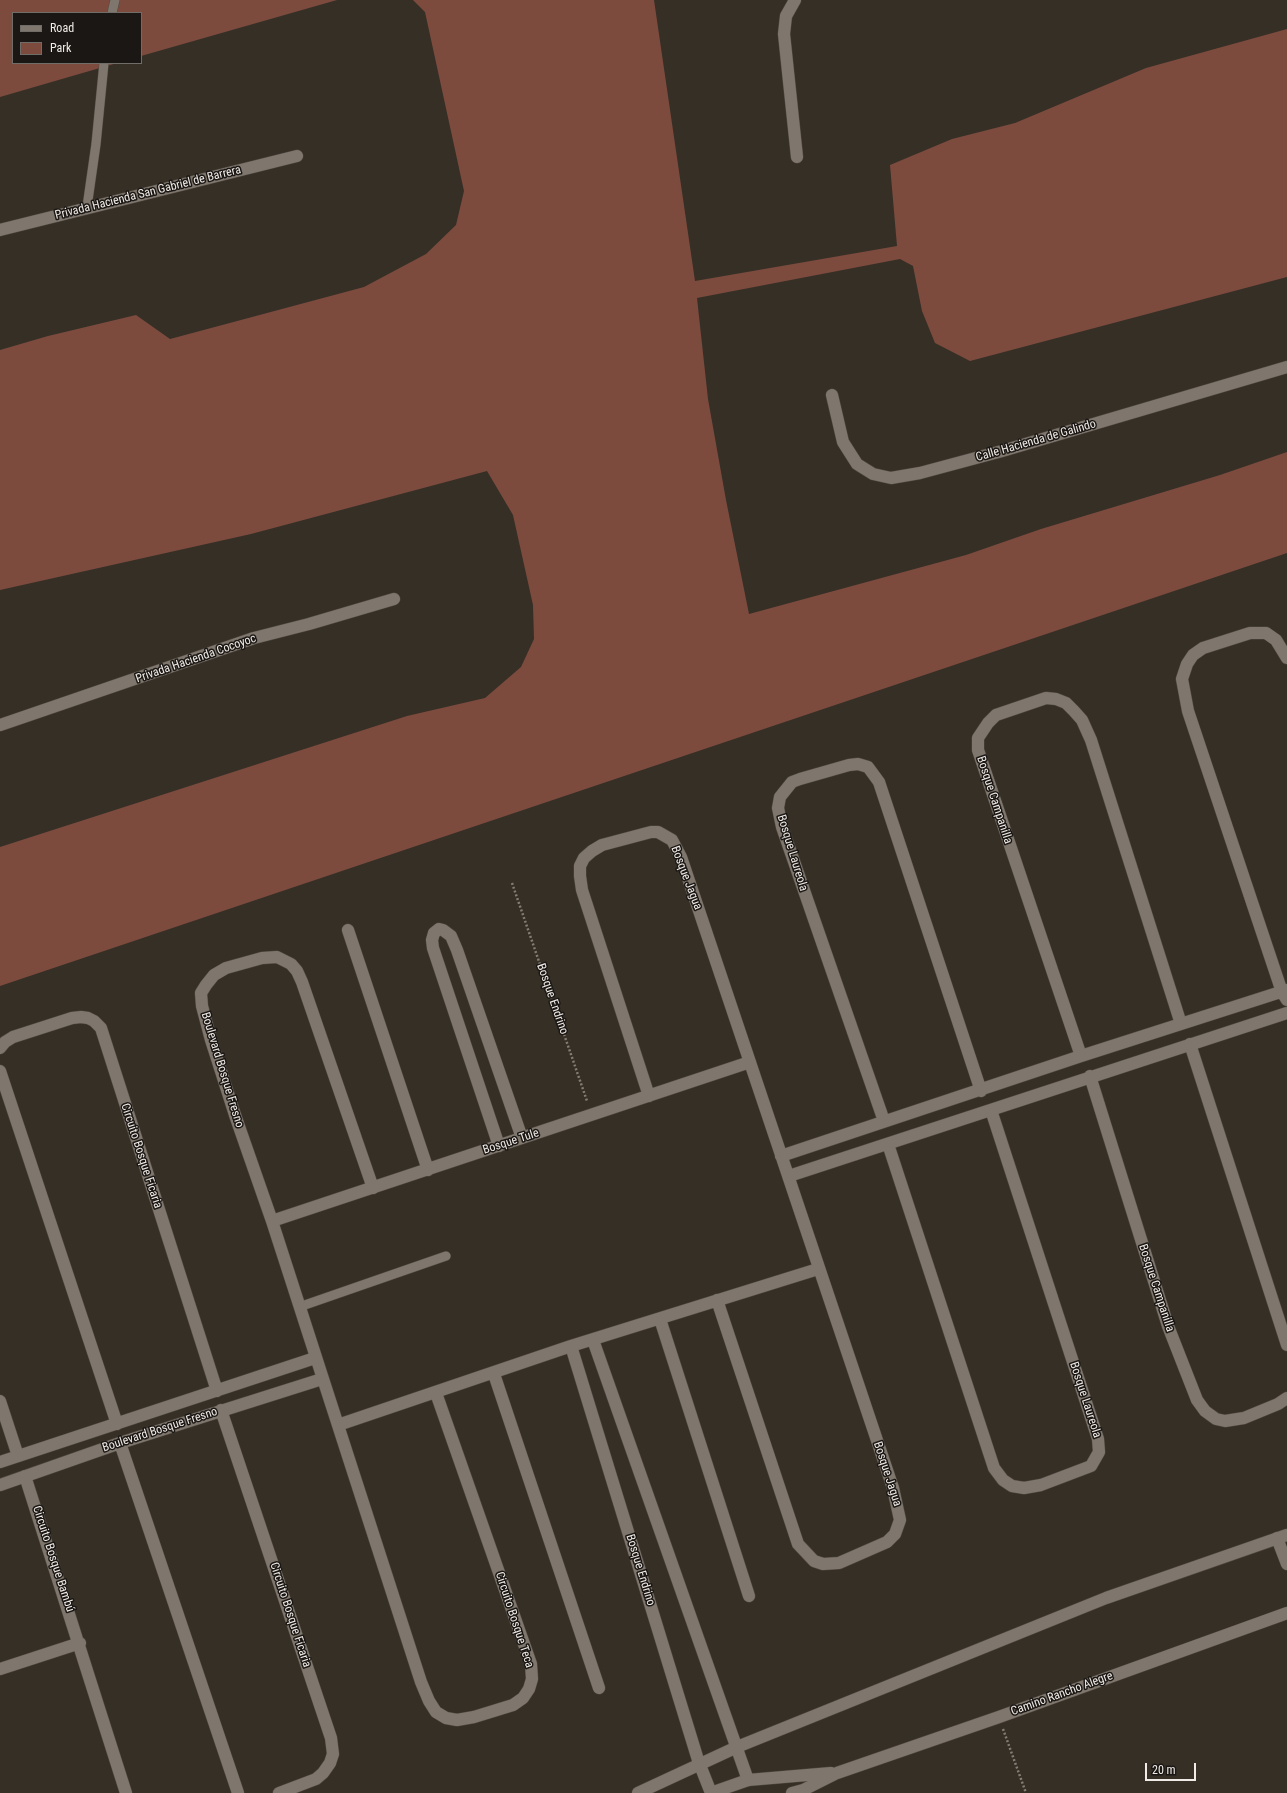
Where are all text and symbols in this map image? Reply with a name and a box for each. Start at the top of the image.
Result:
legend [12,12,142,64]
text: Road [50,21,74,35]
text: Park [50,41,71,55]
street label: Privada Hacienda San Gabriel de Barrera [54,163,242,223]
street label: Calle Hacienda de Galindo [974,417,1098,465]
street label: Privada Hacienda Cocoyoc [134,632,258,686]
street label: Bosque Campanilla [973,754,1015,846]
street label: Bosque Laureola [774,813,810,893]
street label: Bosque Jagua [667,844,705,912]
street label: Bosque Endrino [533,962,571,1036]
street label: Boulevard Bosque Fresno [198,1010,246,1130]
street label: Circuito Bosque Ficaria [117,1102,165,1210]
street label: Bosque Tule [481,1126,541,1158]
street label: Bosque Campanilla [1135,1242,1177,1334]
street label: Bosque Laureola [1066,1360,1104,1440]
street label: Boulevard Bosque Fresno [101,1405,219,1455]
street label: Bosque Jagua [870,1440,904,1508]
street label: Circuito Bosque Bambú [29,1504,77,1614]
street label: Bosque Endrino [622,1532,658,1608]
street label: Circuito Bosque Ficaria [266,1561,314,1669]
street label: Circuito Bosque Teca [492,1570,536,1670]
street label: Camino Rancho Alegre [1009,1669,1115,1719]
scale bar [1147,1755,1198,1781]
text: 20 m [1152,1763,1176,1777]

